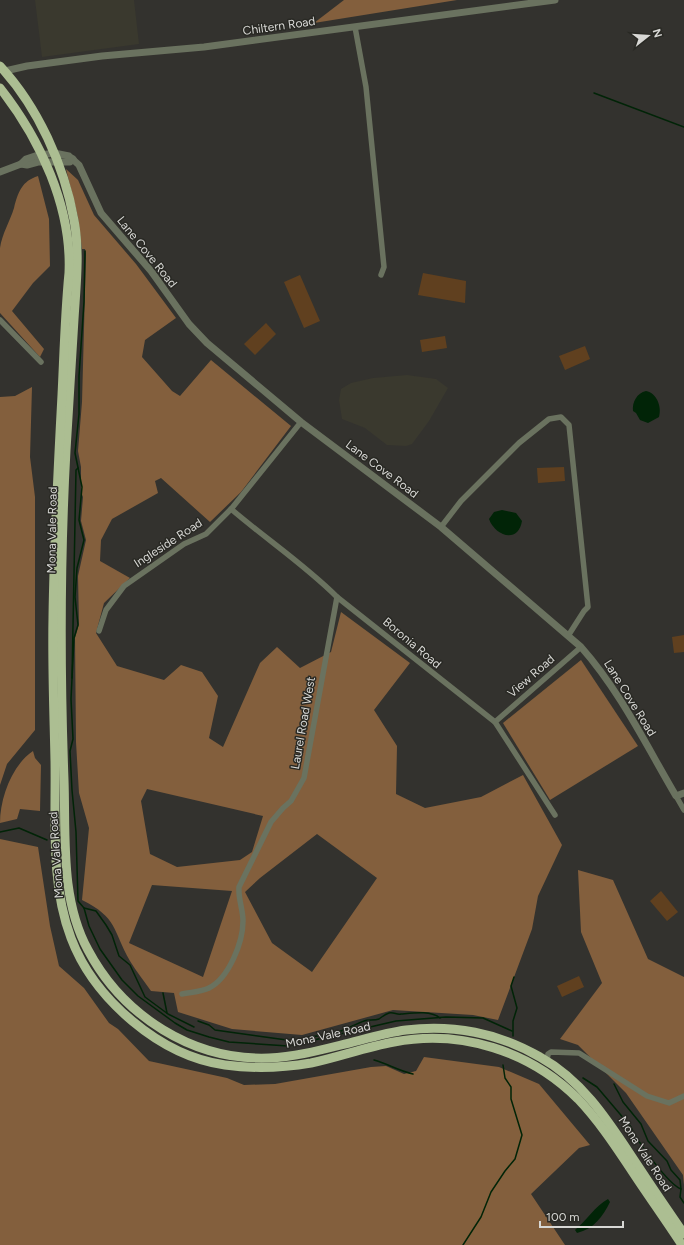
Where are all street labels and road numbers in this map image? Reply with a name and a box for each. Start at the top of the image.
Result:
street label: Chiltern Road [242,14,316,38]
street label: Lane Cove Road [114,214,180,290]
street label: Lane Cove Road [343,437,421,501]
street label: Mona Vale Road [44,487,60,573]
street label: Ingleside Road [131,516,205,570]
street label: Boronia Road [380,615,444,671]
street label: View Road [505,652,557,700]
street label: Lane Cove Road [601,657,659,739]
street label: Laurel Road West [288,675,318,770]
street label: Mona Vale Road [46,811,66,899]
street label: Mona Vale Road [284,1019,372,1051]
street label: Mona Vale Road [616,1114,674,1194]

